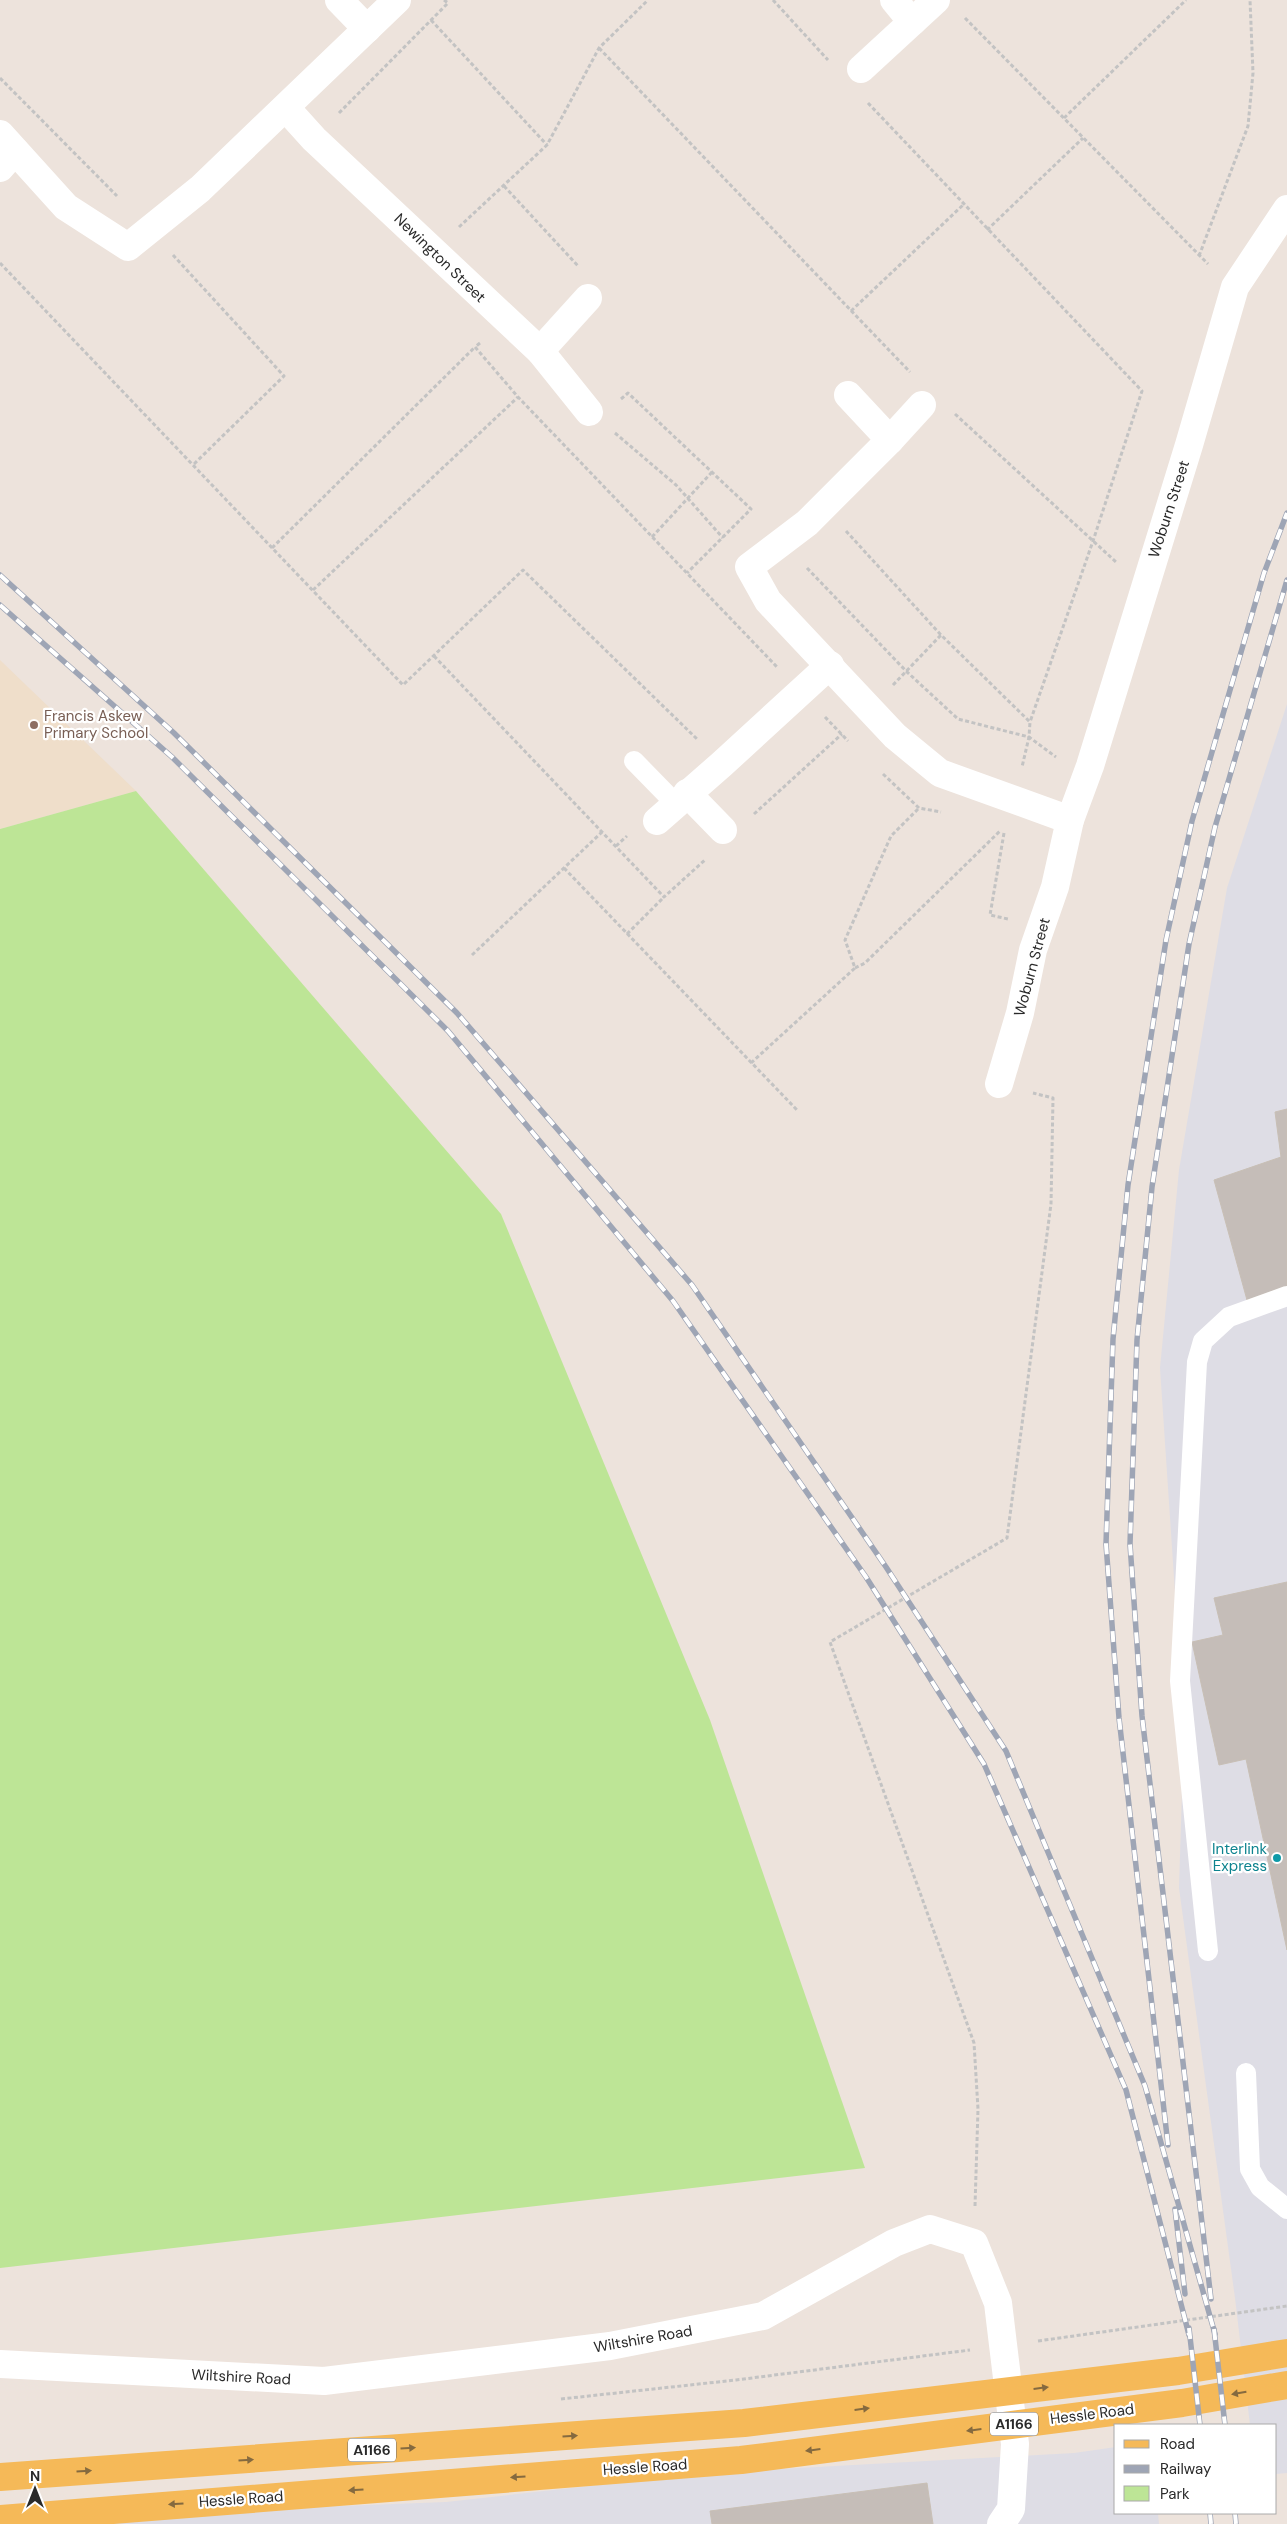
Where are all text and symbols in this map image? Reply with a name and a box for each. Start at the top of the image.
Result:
street label: Newington Street [390,209,490,307]
street label: Woburn Street [1144,458,1194,560]
place label: Francis Askew Primary School [44,706,148,743]
marker: Francis Askew Primary School [28,719,40,731]
street label: Woburn Street [1009,915,1055,1019]
place label: Interlink Express [1212,1839,1267,1876]
marker: Interlink Express [1271,1852,1283,1864]
street label: Wiltshire Road [592,2320,694,2358]
street label: Wiltshire Road [191,2364,291,2390]
one-way arrow [1033,2384,1049,2392]
one-way arrow [1231,2390,1247,2398]
street label: Hessle Road [1049,2399,1135,2429]
one-way arrow [855,2405,871,2413]
road number: A1166 [990,2412,1038,2436]
legend [1114,2424,1277,2514]
one-way arrow [966,2426,982,2434]
one-way arrow [562,2432,578,2440]
text: Road [1160,2434,1195,2454]
road number: A1166 [348,2438,396,2462]
one-way arrow [400,2443,416,2451]
one-way arrow [804,2446,820,2454]
street label: Hessle Road [602,2454,688,2480]
one-way arrow [238,2455,254,2463]
text: Railway [1160,2459,1212,2479]
north arrow [10,2464,60,2514]
text: N [30,2467,40,2485]
one-way arrow [76,2467,92,2475]
one-way arrow [509,2473,525,2481]
text: Park [1160,2484,1190,2504]
street label: Hessle Road [198,2486,284,2512]
one-way arrow [347,2486,363,2494]
one-way arrow [168,2500,184,2508]

